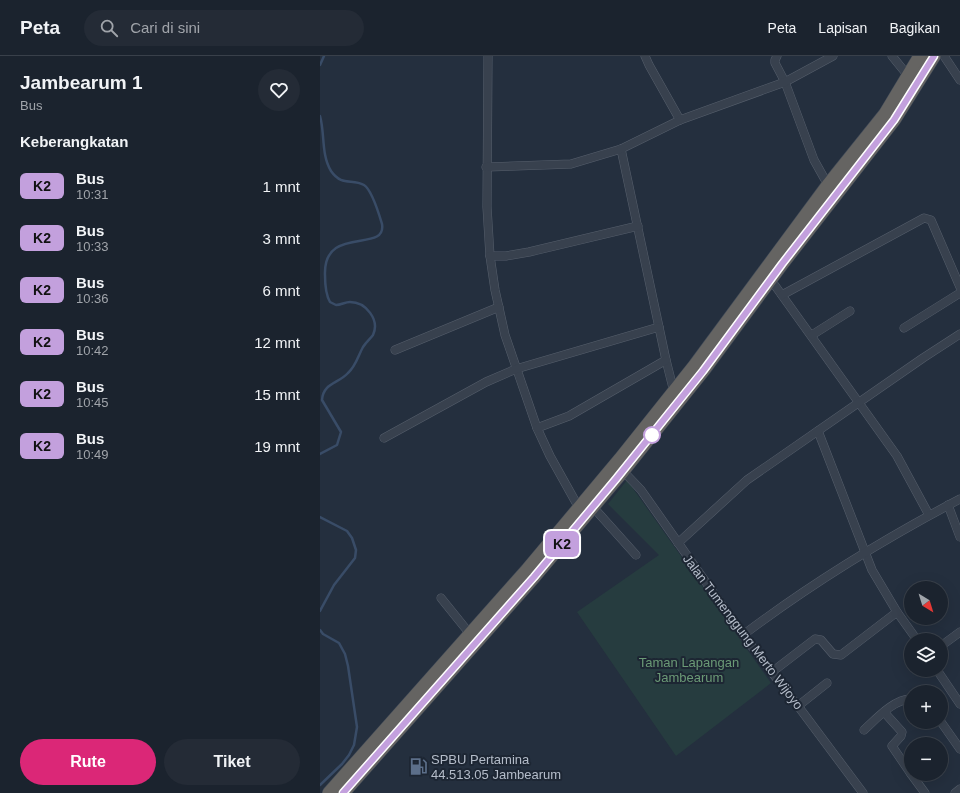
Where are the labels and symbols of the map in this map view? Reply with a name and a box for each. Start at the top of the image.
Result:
unlabelled marker [643,426,661,444]
line badge: K2 [544,531,580,557]
street label: Jalan Tumenggung Merto Wijoyo [680,552,806,712]
north arrow [904,581,948,625]
park label: Taman Lapangan Jambearum [639,655,739,685]
place label: SPBU Pertamina 44.513.05 Jambearum [431,752,561,782]
fuel station icon: SPBU Pertamina 44.513.05 Jambearum [408,756,428,776]

